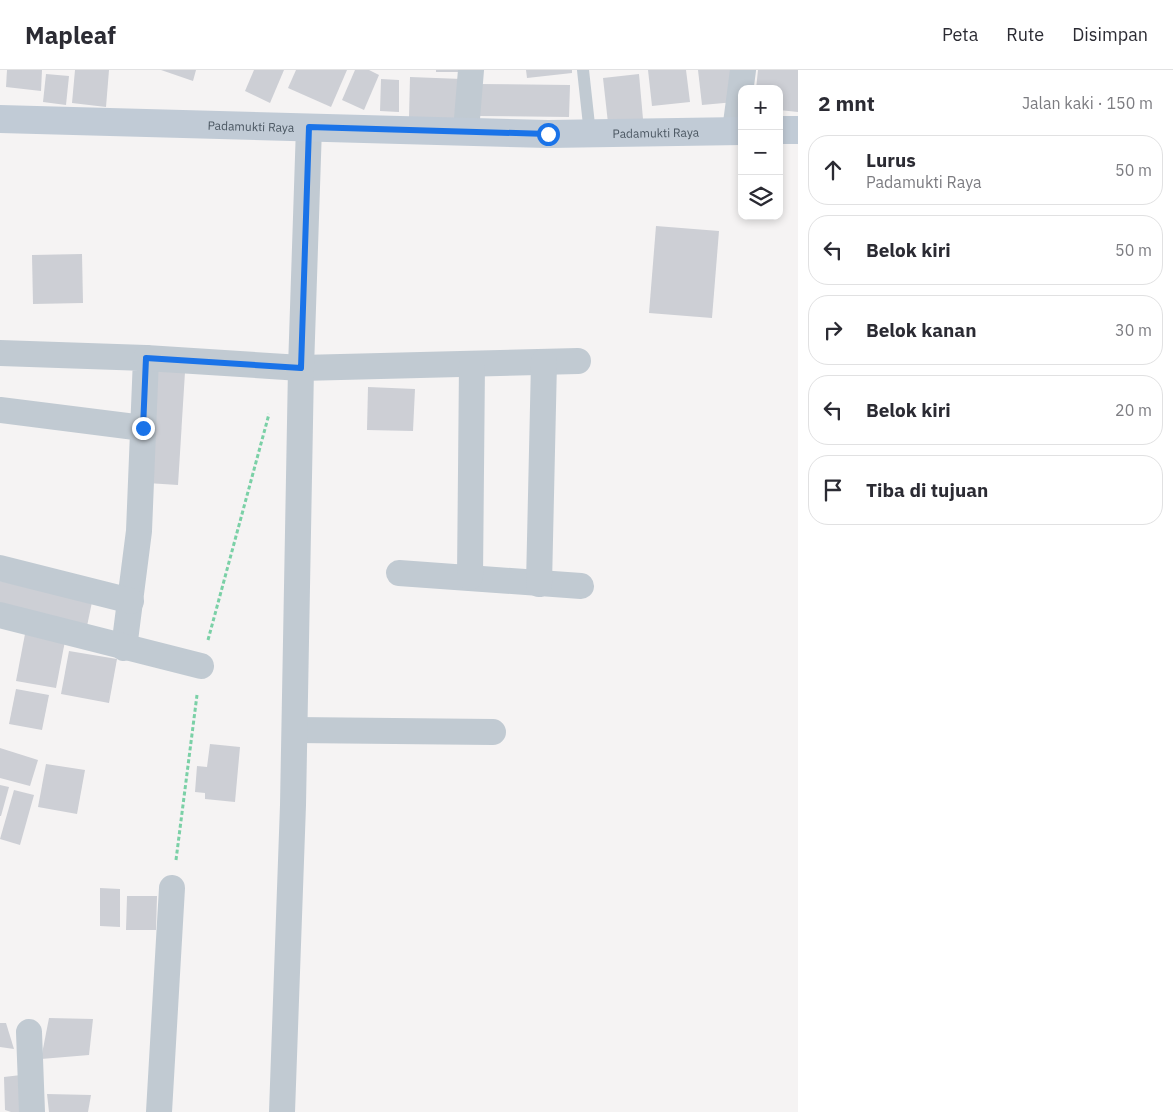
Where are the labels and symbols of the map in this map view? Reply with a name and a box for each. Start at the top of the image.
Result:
street label: Padamukti Raya [207,117,295,135]
route start [537,123,560,146]
street label: Padamukti Raya [612,124,700,141]
route end [132,417,155,440]

